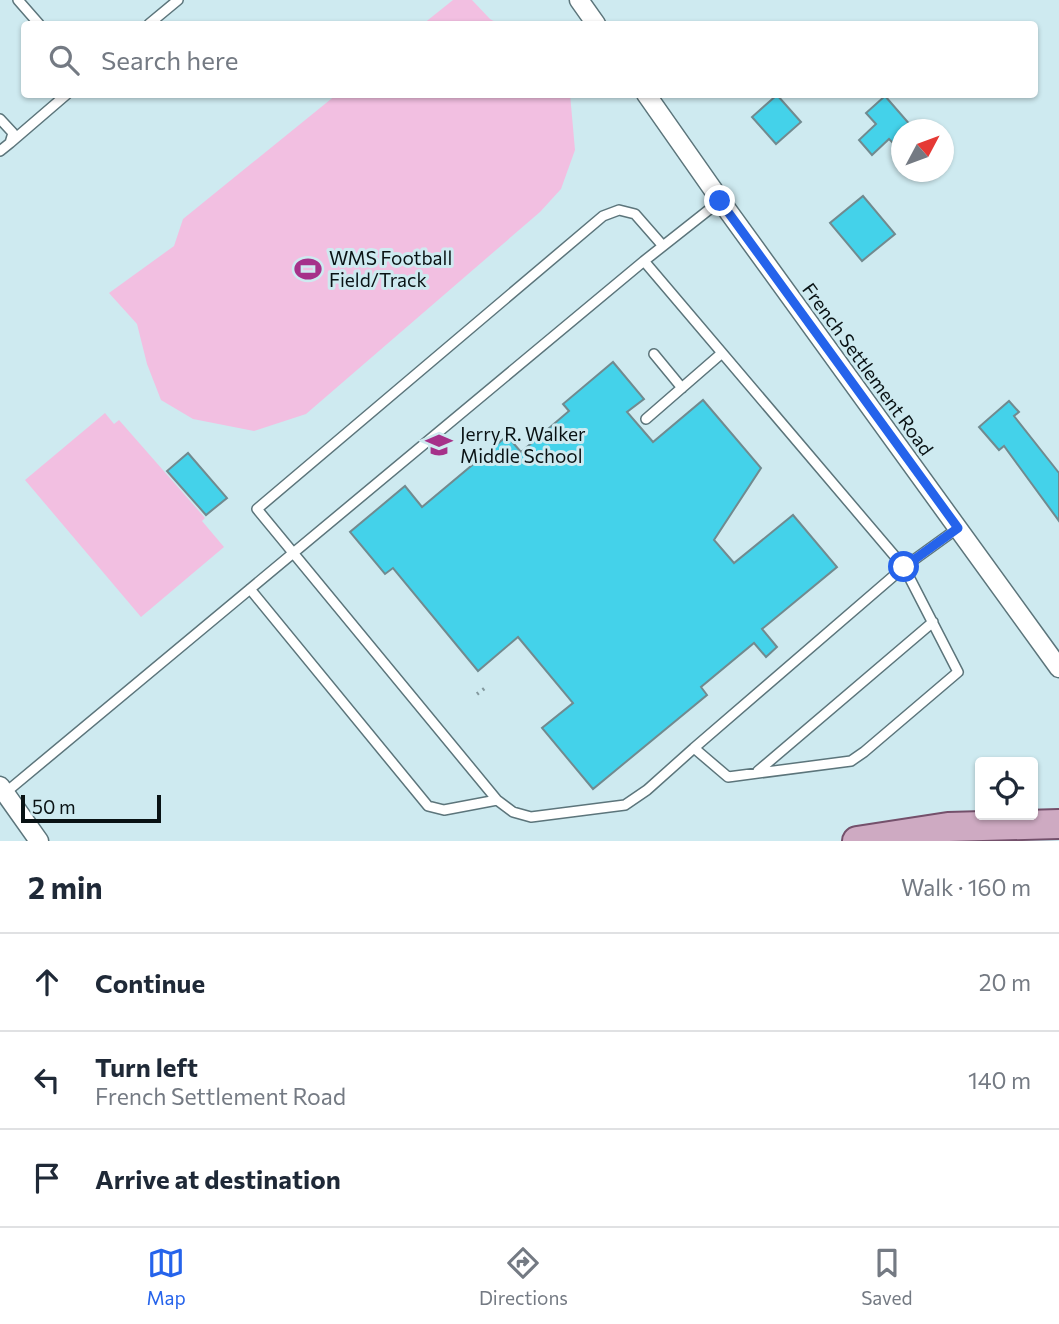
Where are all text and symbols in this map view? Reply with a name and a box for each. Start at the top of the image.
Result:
search box [21,21,1038,98]
icon: search [45,41,83,79]
text: Search here [101,44,239,75]
north arrow [891,119,954,182]
route end [704,185,735,216]
place label: WMS Football Field/Track [329,246,452,291]
sports icon: WMS Football Field/Track [293,254,323,284]
street label: French Settlement Road [798,278,939,459]
place label: Jerry R. Walker Middle School [460,422,586,467]
school or university icon: Jerry R. Walker Middle School [424,430,454,460]
route start [888,551,919,582]
map controls [975,757,1038,820]
button: locate [975,757,1038,820]
scale bar [21,792,161,824]
text: 50 m [32,795,76,818]
text: 2 min [28,868,103,905]
text: Walk · 160 m [901,873,1031,901]
icon: ahead [28,963,66,1001]
text: Continue [95,967,205,998]
text: 20 m [979,968,1031,996]
text: Turn left [95,1051,198,1082]
icon: left [28,1061,66,1099]
text: 140 m [968,1066,1031,1094]
text: French Settlement Road [95,1082,346,1110]
icon: arrive [28,1159,66,1197]
text: Arrive at destination [95,1163,341,1194]
tab: Map [147,1244,186,1309]
tab: Directions [479,1244,568,1309]
tab: Saved [861,1244,912,1309]

